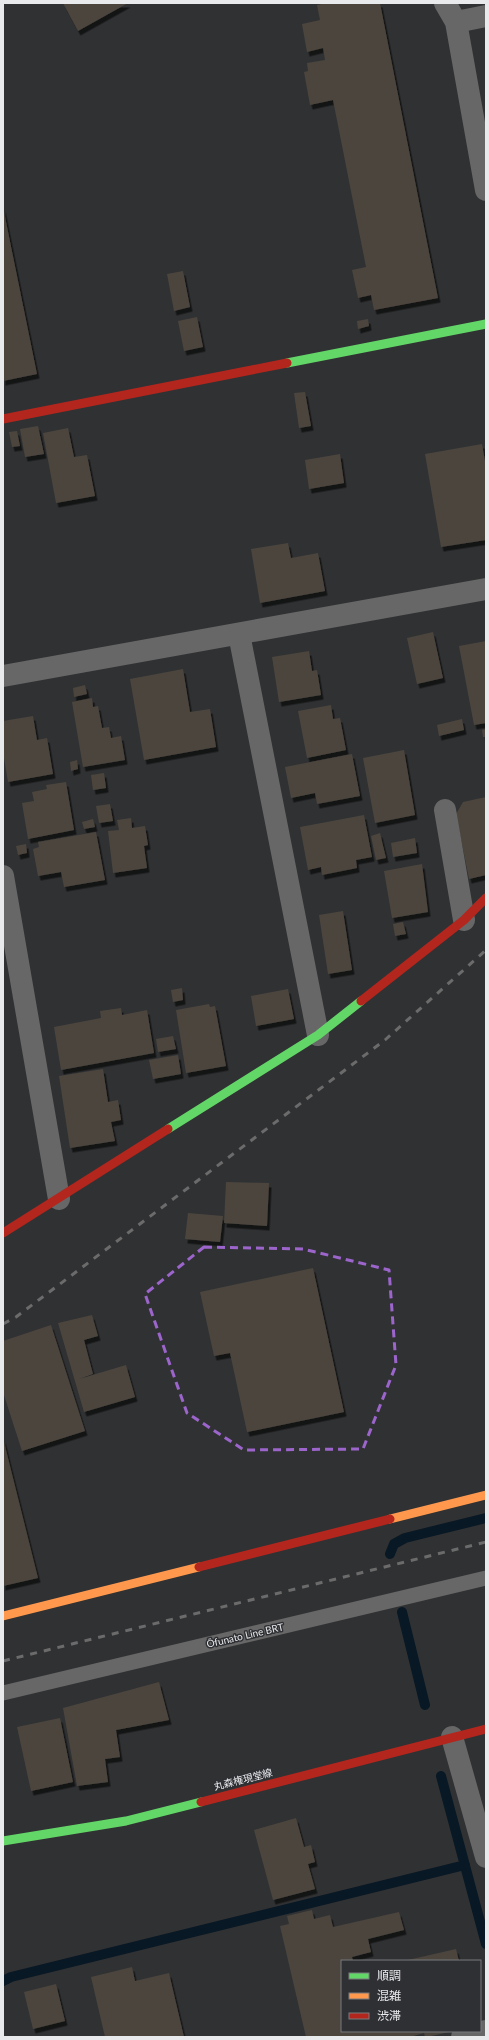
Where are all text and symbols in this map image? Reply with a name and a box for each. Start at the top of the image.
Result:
street label: Ōfunato Line BRT [205,1620,285,1650]
street label: 丸森権現堂線 [212,1766,274,1792]
legend [341,1960,481,2032]
text: 順調 [377,1968,401,1983]
text: 混雑 [377,1988,401,2003]
text: 渋滞 [377,2008,401,2023]

